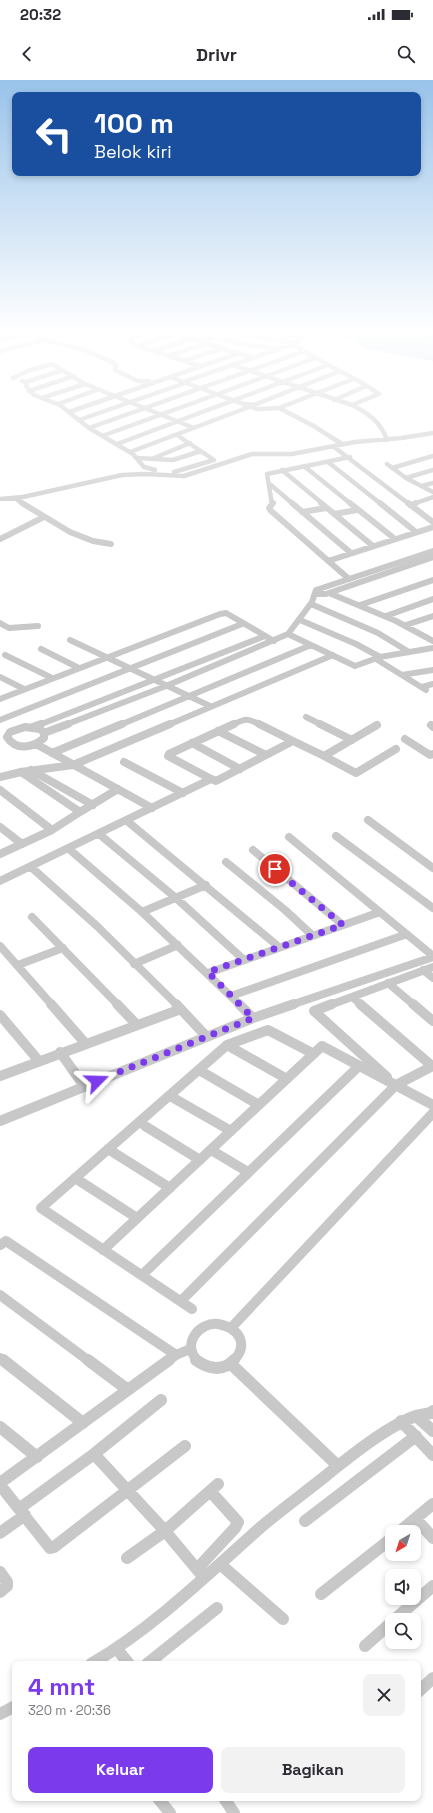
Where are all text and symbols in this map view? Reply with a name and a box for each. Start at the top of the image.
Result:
text: 20:32 [20,5,61,24]
icon: back [16,43,38,65]
text: Drivr [196,43,237,66]
icon: search [395,43,417,65]
text: 100 m [94,105,174,141]
icon: left [28,108,80,160]
text: Belok kiri [94,140,172,163]
pin [258,852,292,886]
icon: arrive [264,858,286,880]
position arrow [76,1060,118,1102]
north arrow [385,1525,421,1561]
map controls [385,1525,421,1649]
button: sound [385,1569,421,1605]
button: search [385,1613,421,1649]
text: 4 mnt [28,1671,95,1702]
button: close [363,1674,405,1716]
text: 320 m · 20:36 [28,1702,111,1719]
button: Keluar [28,1747,213,1793]
button: Bagikan [221,1747,405,1793]

